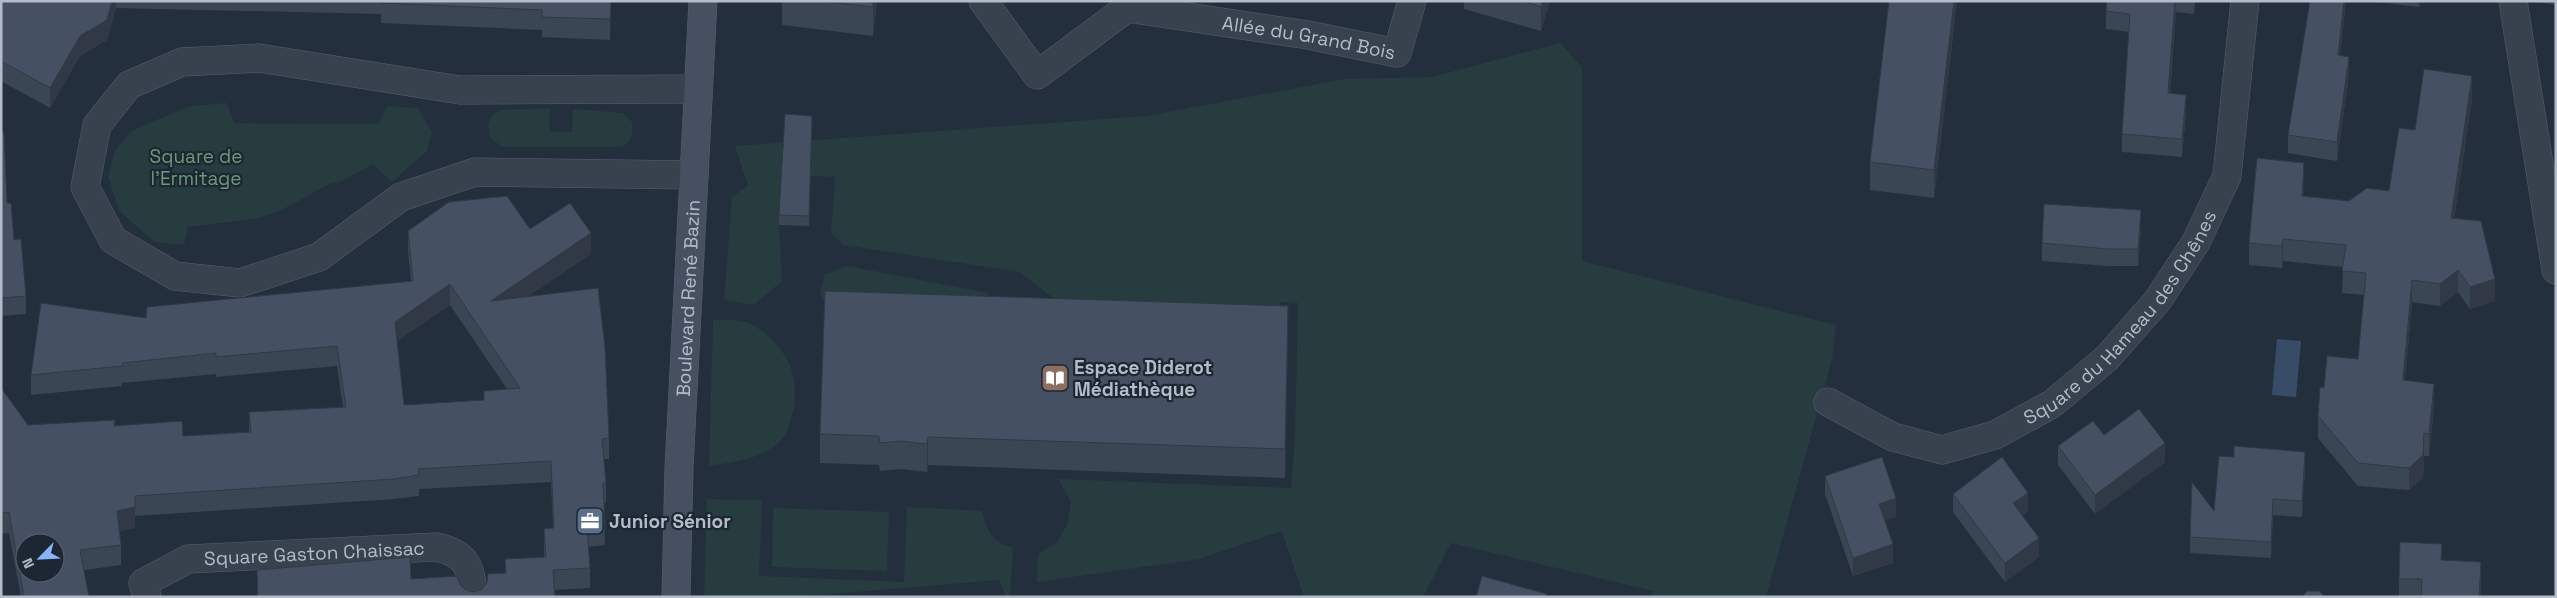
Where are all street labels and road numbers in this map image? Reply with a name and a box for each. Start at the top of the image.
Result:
street label: Allée du Grand Bois [1221,10,1398,65]
street label: Boulevard René Bazin [670,199,705,397]
street label: Square du Hameau des Chênes [2019,206,2222,430]
street label: Square Gaston Chaissac [203,535,425,571]

